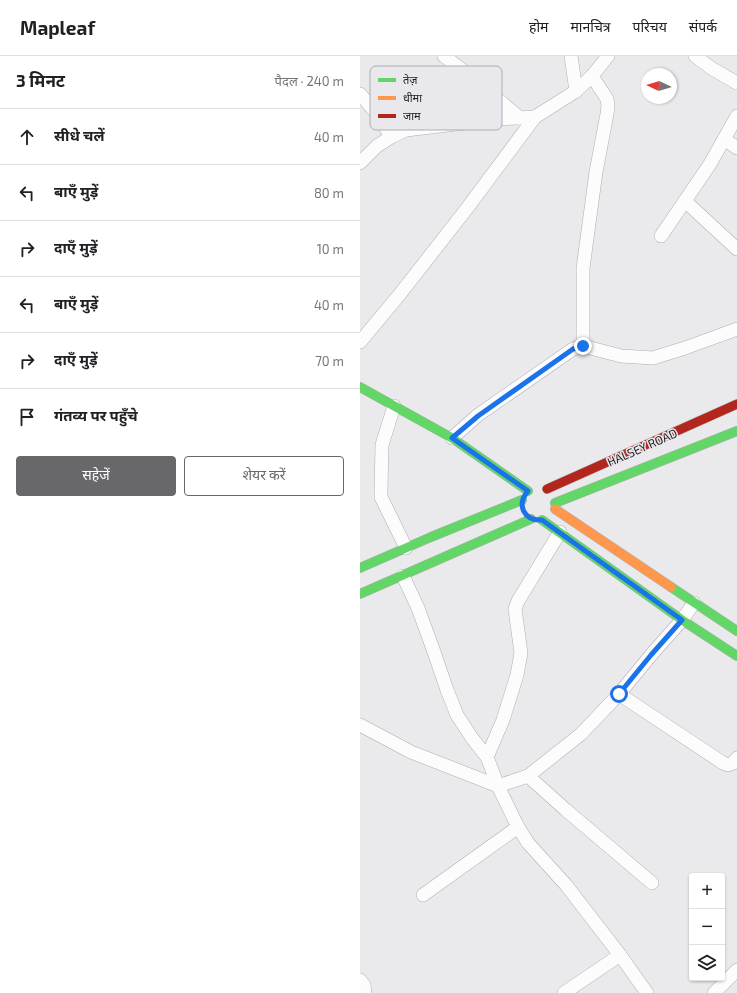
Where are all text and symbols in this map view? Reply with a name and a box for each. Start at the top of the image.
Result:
text: Mapleaf [20,16,95,39]
text: होम [529,18,548,35]
text: मानचित्र [570,18,611,35]
text: परिचय [633,18,667,35]
text: संपर्क [689,18,717,35]
legend [370,66,502,130]
north arrow [641,68,677,104]
text: 3 मिनट [16,70,65,90]
text: पैदल · 240 m [275,73,344,89]
text: तेज़ [403,73,418,86]
text: धीमा [403,91,422,104]
text: जाम [403,109,421,122]
icon: ahead [16,126,38,148]
text: सीधे चलें [54,126,105,144]
text: 40 m [314,129,344,145]
icon: left [16,182,38,204]
text: बाएँ मुड़ें [54,182,98,200]
text: 80 m [314,185,344,201]
icon: right [16,238,38,260]
text: दाएँ मुड़ें [54,238,98,256]
text: 10 m [317,241,344,257]
icon: left [16,294,38,316]
text: बाएँ मुड़ें [54,294,98,312]
text: 40 m [314,297,344,313]
route end [574,337,592,355]
icon: right [16,350,38,372]
text: दाएँ मुड़ें [54,350,98,368]
text: 70 m [315,353,344,369]
icon: arrive [16,406,38,428]
text: गंतव्य पर पहुँचे [54,406,138,424]
street label: HALSEY ROAD [605,425,679,469]
button: सहेजें [16,456,176,496]
button: शेयर करें [184,456,344,496]
route start [610,685,628,703]
map controls [689,873,725,981]
button: + [689,873,725,909]
button: − [689,909,725,945]
button: layers [689,945,725,981]

